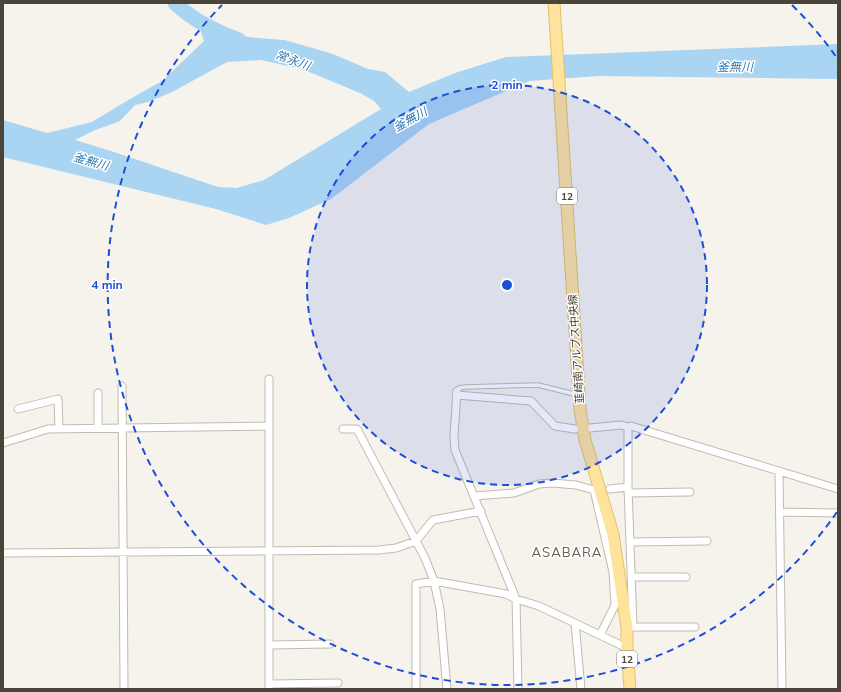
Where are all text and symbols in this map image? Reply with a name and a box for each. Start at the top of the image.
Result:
water label: 常永川 [274,47,314,74]
water label: 釜無川 [717,59,755,74]
text: 2 min [491,77,523,92]
water label: 釜無川 [391,103,431,134]
water label: 釜無川 [72,149,112,174]
road number: 12 [557,188,577,204]
text: 4 min [91,277,123,292]
centre of rings [500,278,514,292]
street label: 韮崎南アルプス中央線 [565,294,587,404]
district label: ASABARA [532,544,602,560]
road number: 12 [617,651,637,667]

